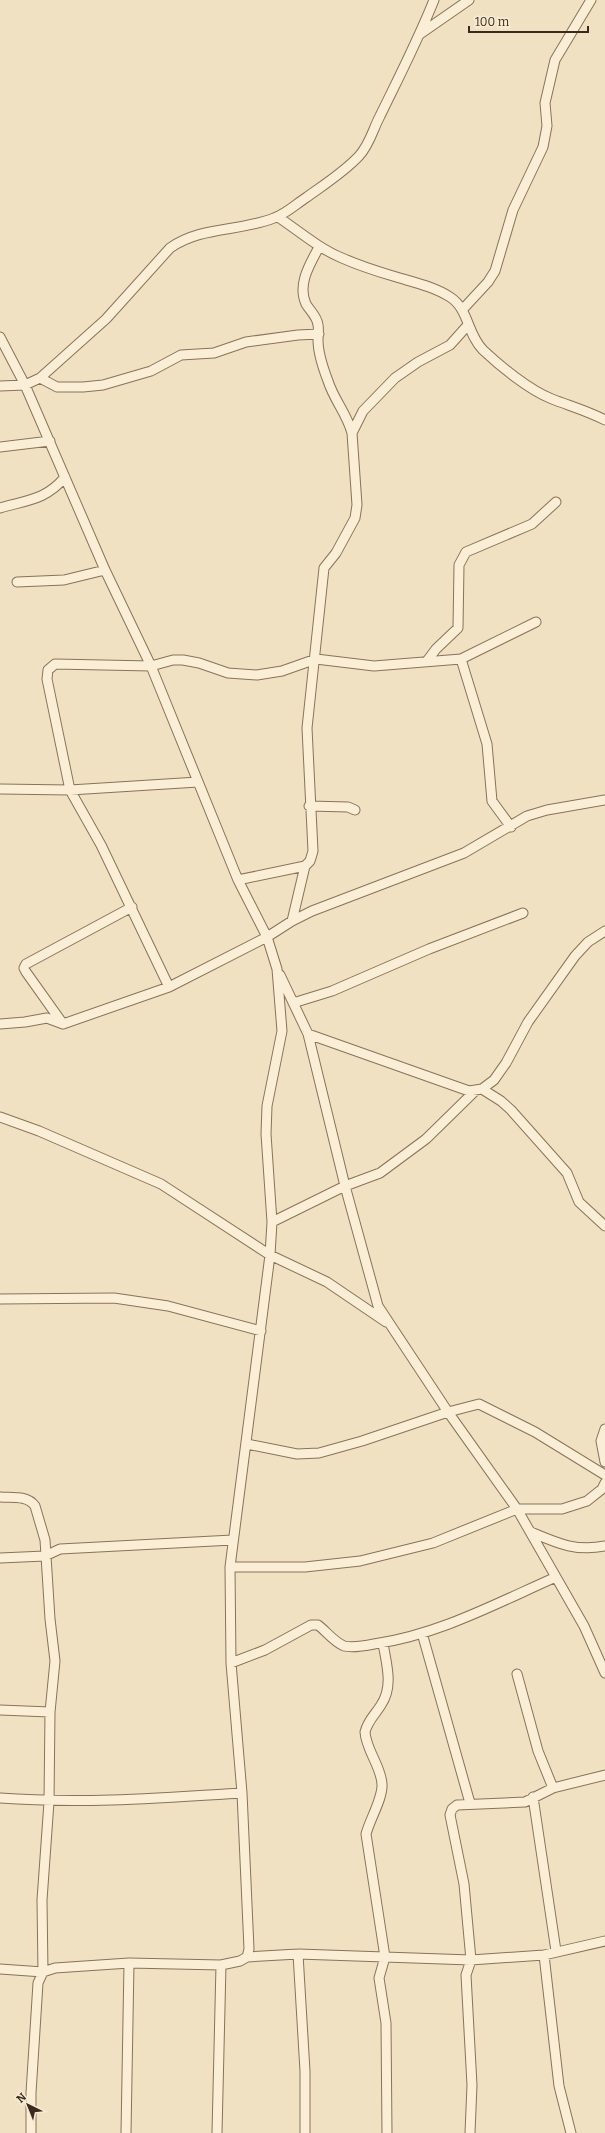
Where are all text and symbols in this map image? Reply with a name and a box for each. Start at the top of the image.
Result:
scale bar [469,8,588,34]
text: 100 m [475,15,510,29]
north arrow [8,2085,48,2125]
text: N [14,2090,29,2106]

